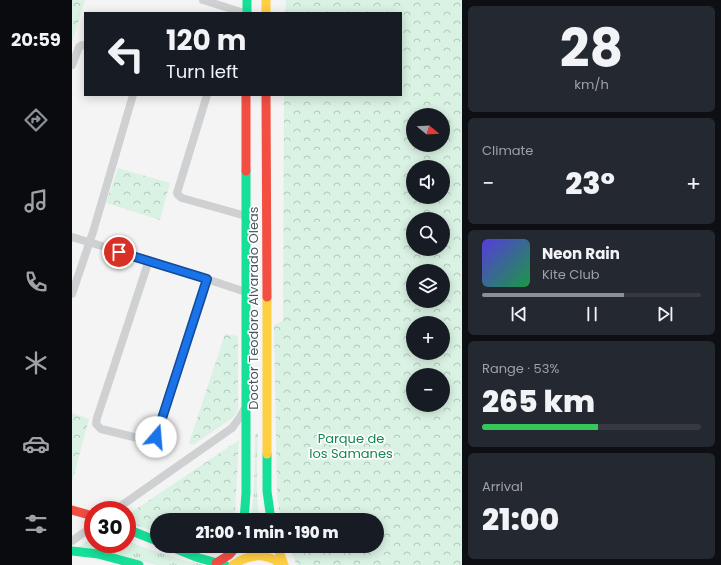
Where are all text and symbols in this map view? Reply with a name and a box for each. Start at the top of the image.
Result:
text: 28 [560,12,623,85]
text: 120 m [166,21,246,60]
text: 20:59 [11,27,61,52]
icon: left [100,28,152,80]
text: Turn left [166,59,238,84]
text: km/h [574,75,609,94]
icon: directions [22,106,50,134]
north arrow [406,108,450,152]
map controls [406,108,450,412]
text: Climate [482,141,533,160]
button: sound [406,160,450,204]
text: 23° [565,162,615,205]
text: − [482,168,494,199]
text: + [686,168,701,199]
icon: music [22,187,50,215]
street label: Doctor Teodoro Alvarado Oleas [244,206,263,410]
button: search [406,212,450,256]
pin [102,235,136,269]
icon: arrive [108,241,130,263]
text: Neon Rain [542,243,620,264]
button: layers [406,264,450,308]
text: Kite Club [542,265,600,284]
icon: phone [22,268,50,296]
icon: previous [508,303,530,325]
icon: pause [581,303,603,325]
icon: next [654,303,676,325]
button: + [406,316,450,360]
icon: climate [22,349,50,377]
text: Range · 53% [482,359,559,378]
button: − [406,368,450,412]
text: 265 km [482,380,595,423]
position arrow [135,416,177,458]
park label: Parque de los Samanes [309,429,393,463]
icon: car [22,430,50,458]
text: Arrival [482,477,523,496]
text: 21:00 [482,498,559,541]
speed limit sign: 30 [84,501,136,553]
icon: filters [22,510,50,538]
text: 21:00 · 1 min · 190 m [196,522,338,543]

